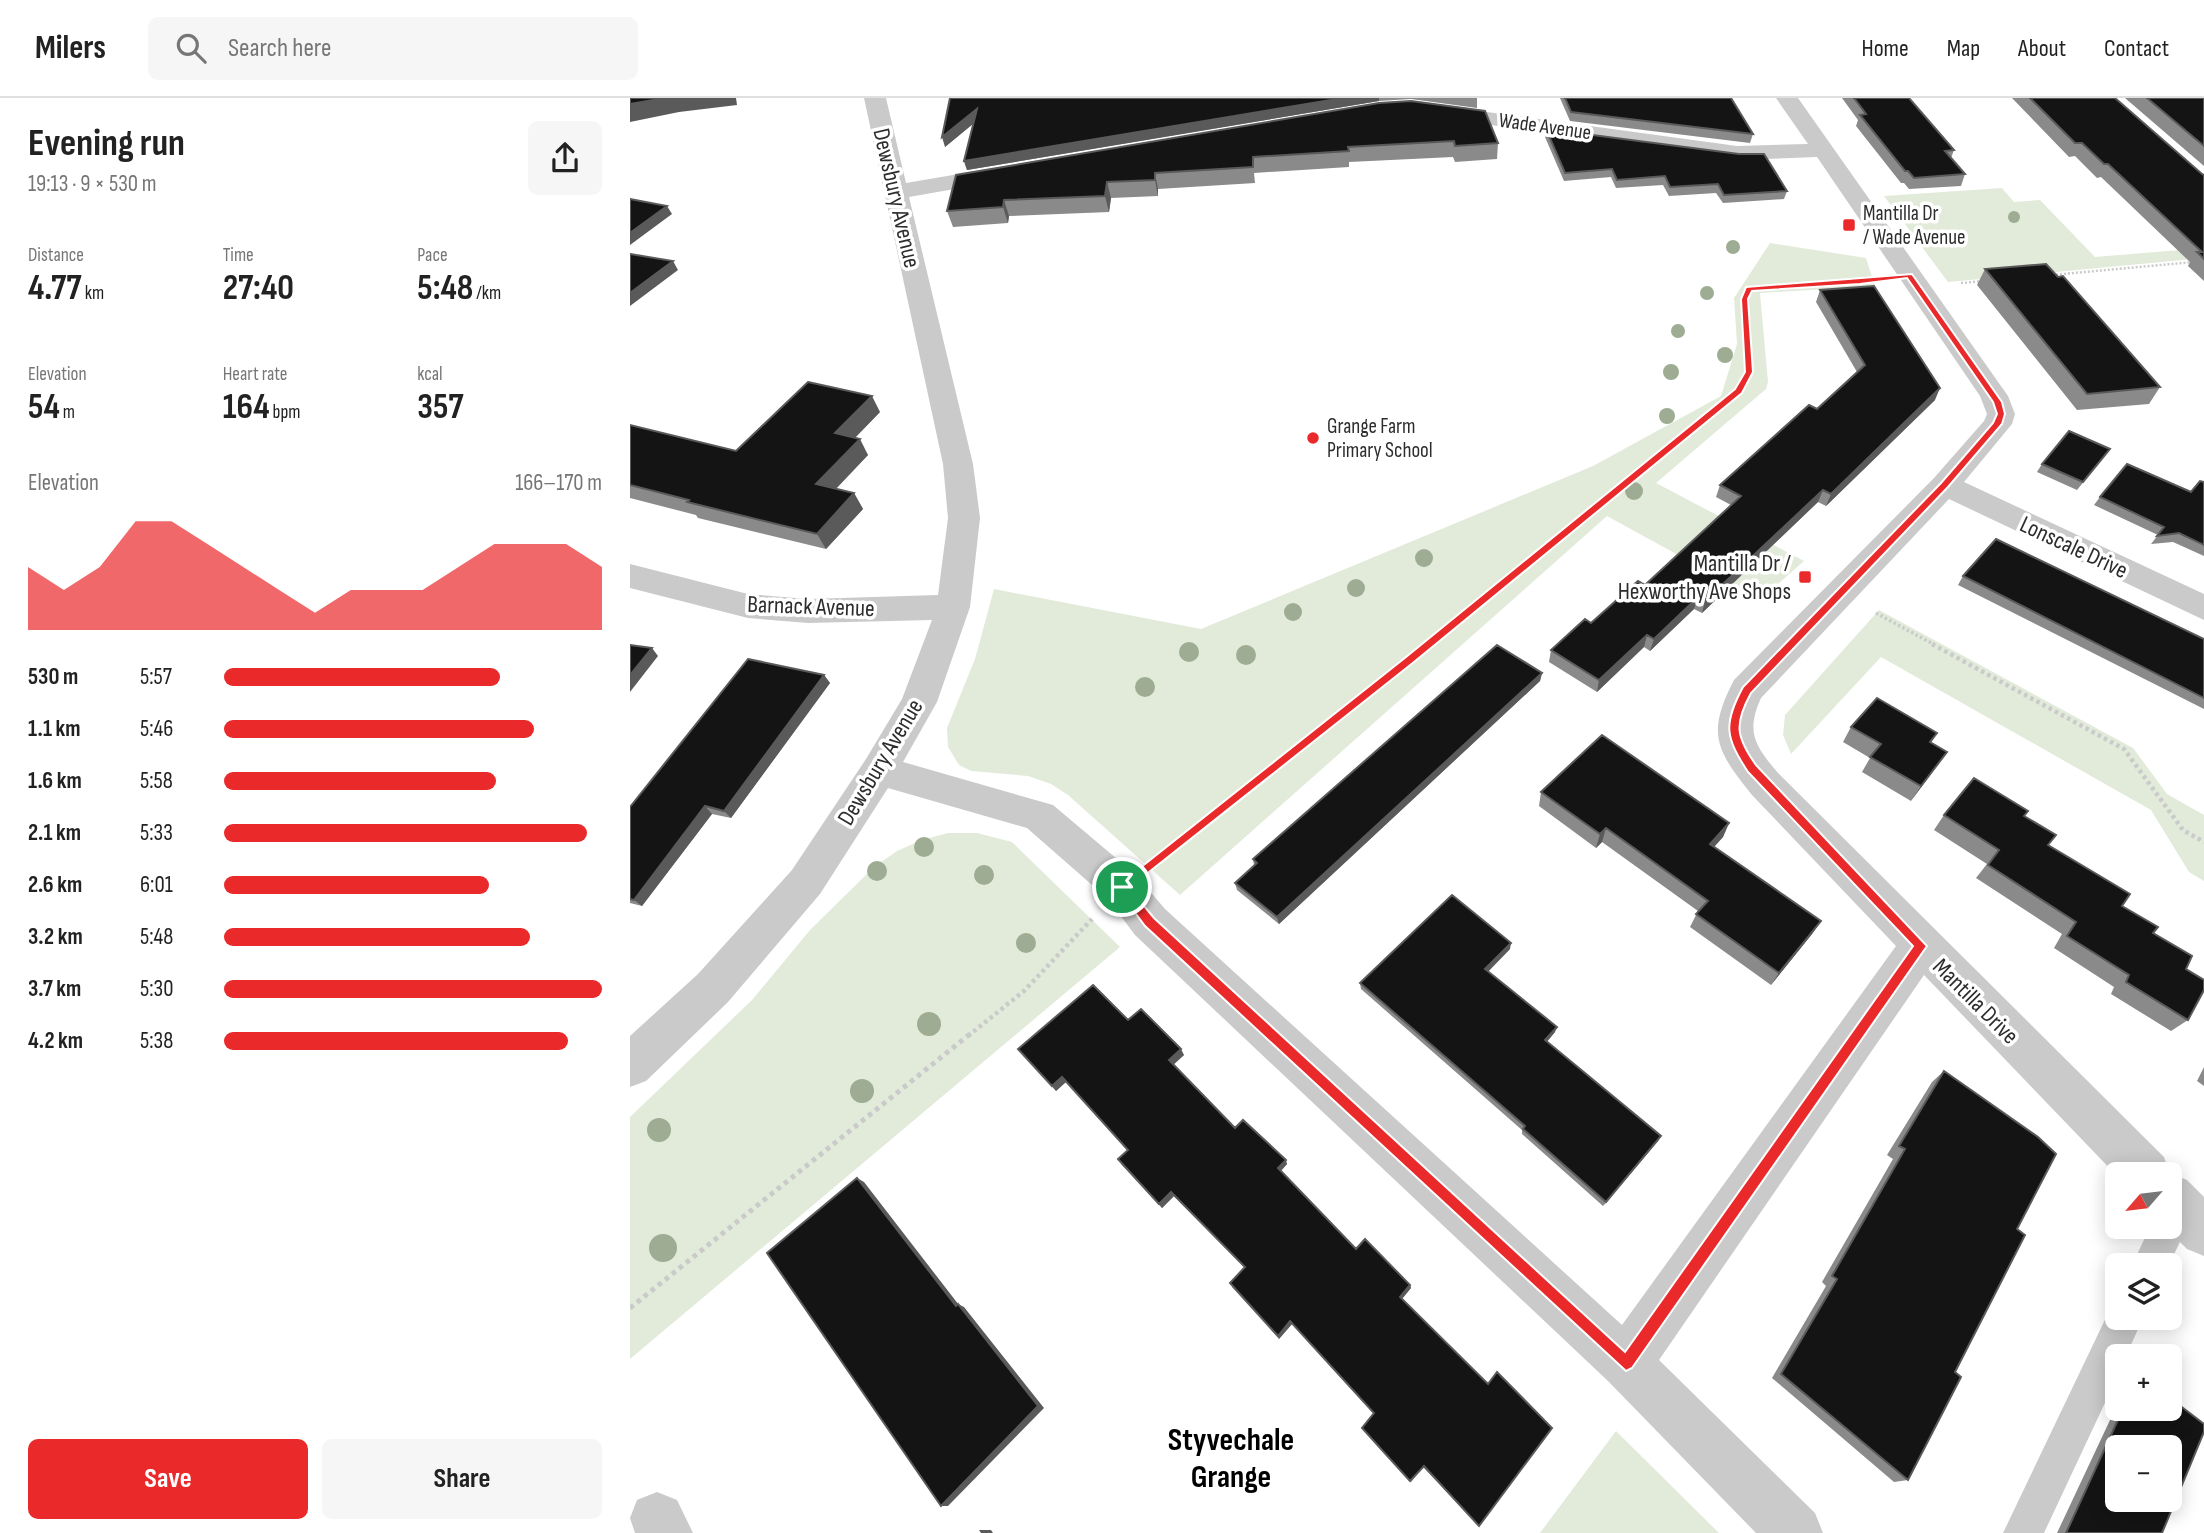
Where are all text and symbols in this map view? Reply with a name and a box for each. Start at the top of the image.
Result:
search box [148,17,638,80]
text: Milers [35,28,106,68]
icon: search [172,29,210,67]
text: Search here [228,33,331,64]
text: Home [1861,34,1909,63]
text: Map [1947,34,1980,63]
text: About [2018,34,2066,63]
text: Contact [2104,34,2169,63]
street label: Wade Avenue [1497,108,1593,145]
text: Evening run [28,121,185,166]
button: share [528,121,602,195]
street label: Dewsbury Avenue [866,126,927,271]
text: 19:13 · 9 × 530 m [28,170,156,198]
place label: Mantilla Dr / Wade Avenue [1863,201,1966,250]
marker: Mantilla Dr / Wade Avenue [1841,217,1857,233]
text: Distance [28,244,84,267]
text: Time [223,244,254,267]
text: Pace [417,244,448,267]
text: 4.77 [28,267,82,310]
text: 27:40 [223,267,294,310]
text: 5:48 [417,267,473,310]
text: km [82,282,104,305]
text: /km [473,282,501,305]
text: Elevation [28,363,87,386]
text: Heart rate [223,363,288,386]
text: kcal [417,363,442,386]
text: 54 [28,386,60,429]
text: 164 [223,386,270,429]
text: 357 [417,386,464,429]
text: m [60,401,75,424]
text: bpm [270,401,300,424]
place label: Grange Farm Primary School [1327,414,1433,463]
marker: Grange Farm Primary School [1305,430,1321,446]
text: Elevation [28,469,99,497]
text: 166–170 m [515,469,602,497]
street label: Lonscale Drive [2015,510,2132,585]
place label: Mantilla Dr / Hexworthy Ave Shops [1618,549,1791,606]
marker: Mantilla Dr / Hexworthy Ave Shops [1797,569,1813,585]
street label: Barnack Avenue [747,590,875,623]
text: 530 m [28,663,78,691]
text: 5:57 [140,663,172,691]
street label: Dewsbury Avenue [831,694,930,831]
text: 1.1 km [28,715,81,743]
text: 5:46 [140,715,173,743]
text: 1.6 km [28,767,82,795]
text: 5:58 [140,767,173,795]
text: 2.1 km [28,819,81,847]
text: 5:33 [140,819,173,847]
pin [1092,857,1152,917]
icon: arrive [1103,868,1141,906]
text: 2.6 km [28,871,82,899]
text: 6:01 [140,871,173,899]
text: 3.2 km [28,923,83,951]
text: 5:48 [140,923,173,951]
street label: Mantilla Drive [1927,952,2025,1050]
text: 3.7 km [28,975,81,1003]
text: 5:30 [140,975,173,1003]
text: 4.2 km [28,1027,83,1055]
text: 5:38 [140,1027,173,1055]
north arrow [2105,1162,2182,1239]
map controls [2105,1162,2182,1512]
button: layers [2105,1253,2182,1330]
button: + [2105,1344,2182,1421]
district label: Styvechale Grange [1168,1421,1294,1497]
button: − [2105,1435,2182,1512]
button: Save [28,1439,308,1519]
button: Share [322,1439,602,1519]

